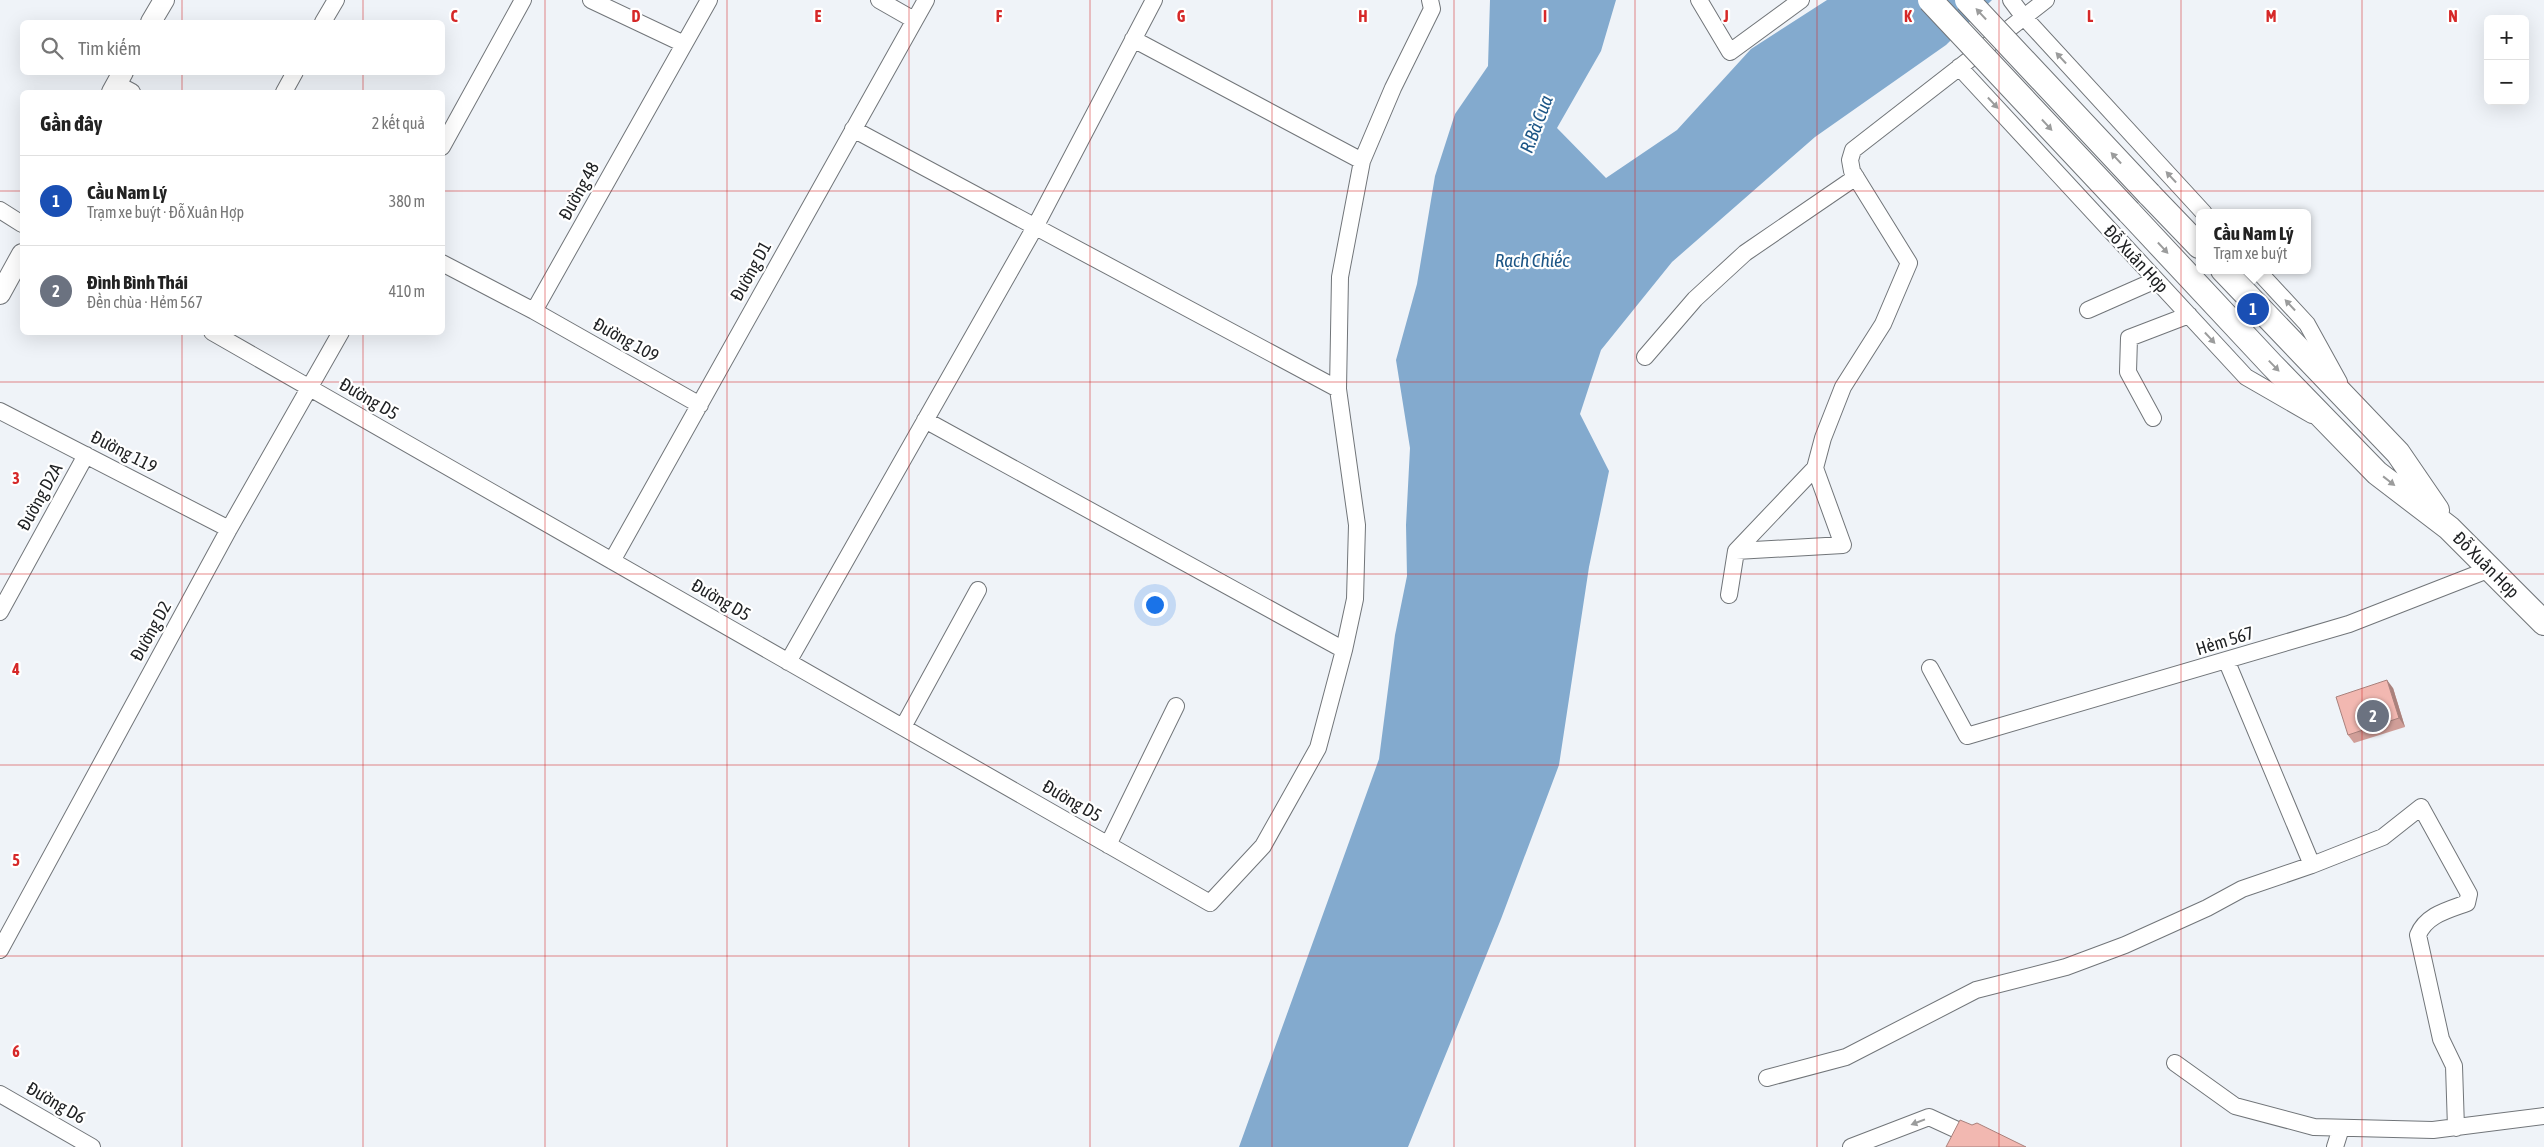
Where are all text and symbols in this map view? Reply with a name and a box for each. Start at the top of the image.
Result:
text: C [450,7,458,25]
text: D [632,7,641,25]
text: E [815,7,822,25]
text: F [996,7,1003,25]
text: G [1177,7,1186,25]
text: H [1358,7,1368,25]
text: I [1543,7,1547,25]
text: J [1722,7,1729,25]
text: K [1904,7,1912,25]
text: L [2087,7,2094,25]
text: M [2266,7,2276,25]
text: N [2448,7,2458,25]
one-way arrow [1975,9,1987,21]
map controls [2484,15,2529,105]
button: + [2484,15,2529,60]
search box [20,20,445,75]
icon: search [38,34,66,62]
text: Tìm kiếm [78,37,141,59]
one-way arrow [2055,52,2067,64]
button: − [2484,60,2529,105]
water label: R.Bà Cua [1515,92,1557,156]
one-way arrow [1987,97,1999,109]
text: Gần đây [40,111,102,135]
text: 2 kết quả [372,114,425,132]
one-way arrow [2041,119,2053,131]
one-way arrow [2110,153,2122,165]
street label: Đường 48 [554,158,603,223]
one-way arrow [2165,171,2177,183]
text: Cầu Nam Lý [87,181,167,203]
text: 1 [52,192,60,210]
text: 380 m [389,192,425,210]
text: Trạm xe buýt · Đỗ Xuân Hợp [87,203,244,221]
popup [2196,209,2311,274]
street label: Đỗ Xuân Hợp [2100,220,2173,297]
text: Cầu Nam Lý [2213,222,2294,244]
street label: Đường D1 [726,237,775,304]
one-way arrow [2157,242,2168,254]
text: Trạm xe buýt [2213,244,2287,262]
water label: Rạch Chiếc [1495,249,1570,271]
text: Đình Bình Thái [87,271,188,293]
text: 2 [52,282,60,300]
text: 410 m [389,282,425,300]
pin: 1 [2237,290,2269,328]
text: Đền chùa · Hẻm 567 [87,293,203,311]
one-way arrow [2284,300,2296,312]
street label: Đường 109 [590,313,663,366]
one-way arrow [2204,331,2216,343]
one-way arrow [2268,360,2280,372]
street label: Đường D5 [336,373,403,424]
street label: Đường 119 [88,426,161,477]
street label: Đường D2A [13,459,67,534]
text: 3 [12,469,20,487]
one-way arrow [2382,476,2395,487]
street label: Đỗ Xuân Hợp [2449,527,2524,602]
street label: Đường D5 [688,574,755,625]
your location [1142,592,1168,618]
street label: Đường D2 [126,597,175,664]
street label: Hẻm 567 [2193,622,2256,659]
text: 4 [11,660,20,678]
pin: 2 [2357,697,2389,735]
street label: Đường D5 [1039,775,1106,826]
text: 5 [12,851,20,869]
text: 6 [12,1042,20,1060]
street label: Đường D6 [23,1077,90,1128]
one-way arrow [1911,1118,1925,1126]

